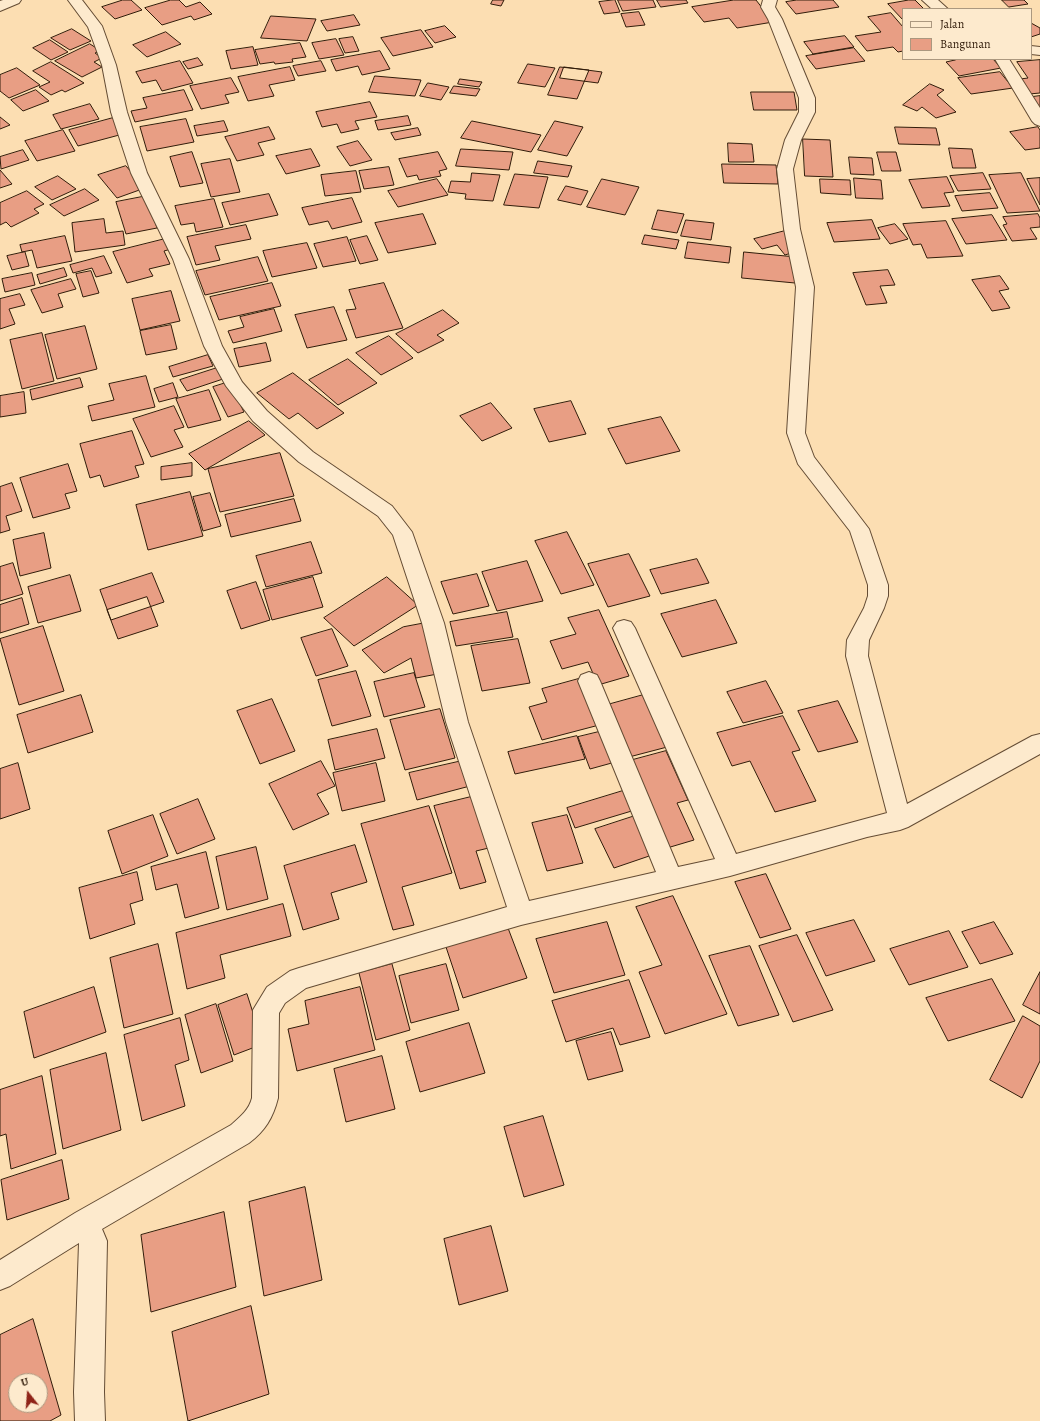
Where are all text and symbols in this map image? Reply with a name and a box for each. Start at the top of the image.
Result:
legend [902,8,1032,60]
text: Jalan [940,16,964,32]
text: Bangunan [940,36,991,52]
north arrow [8,1373,48,1413]
text: U [19,1374,30,1390]

